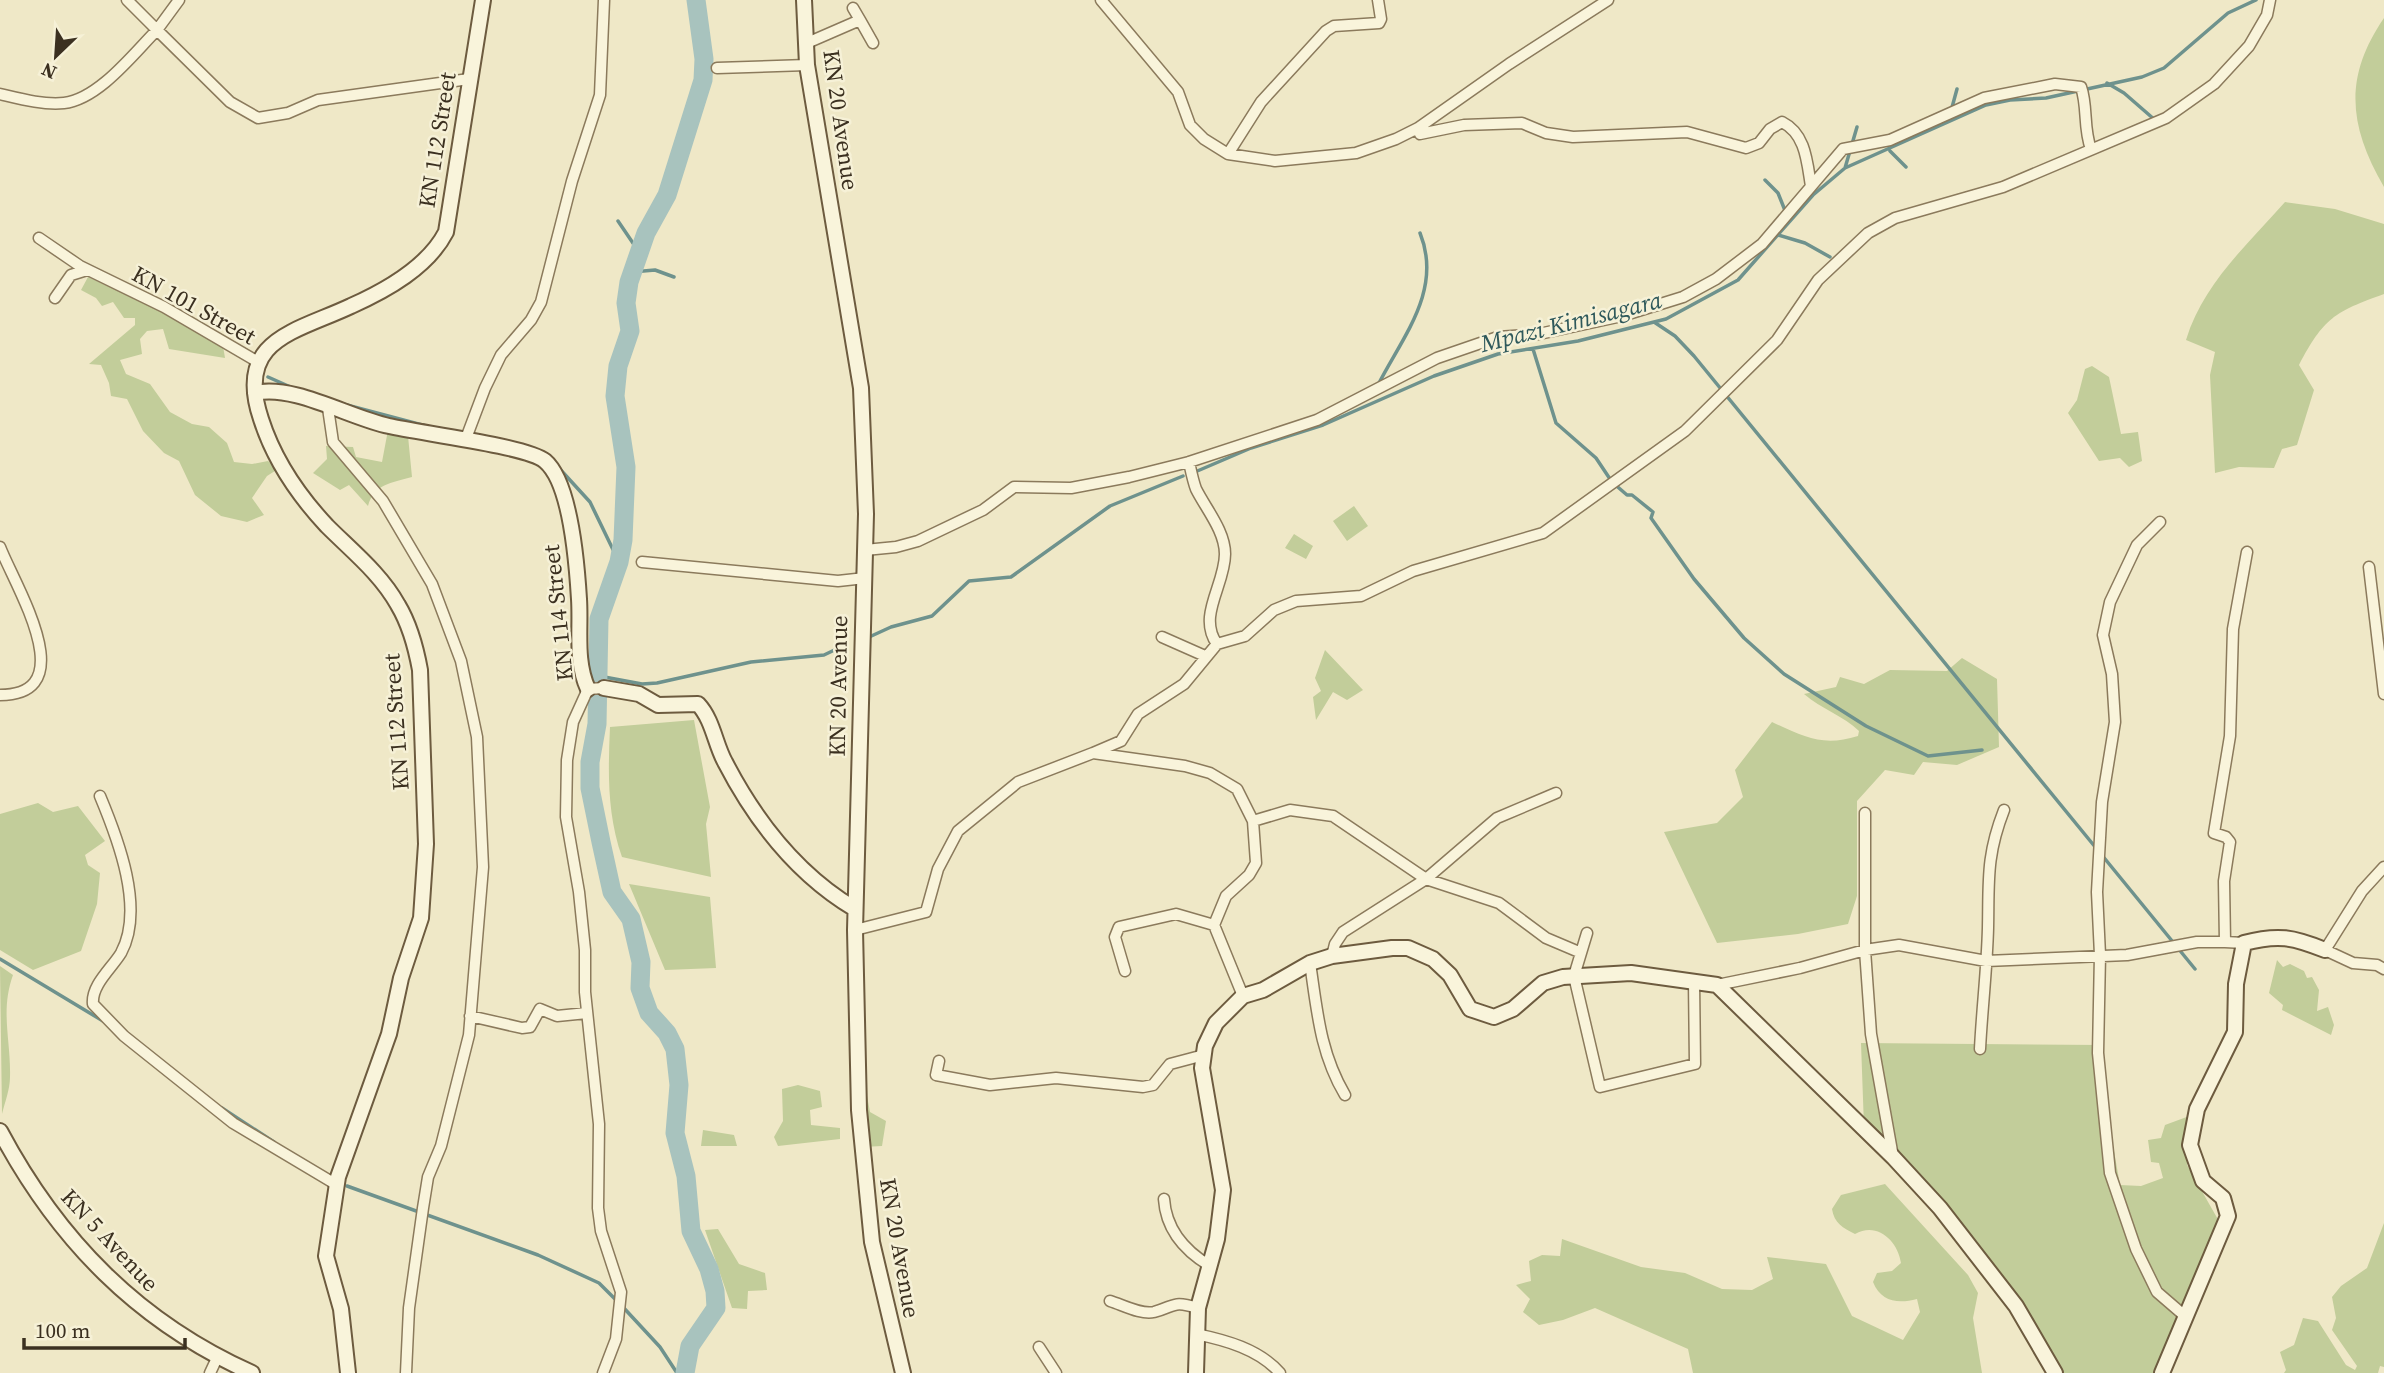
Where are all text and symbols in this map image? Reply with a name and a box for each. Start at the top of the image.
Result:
north arrow [21,21,91,91]
street label: KN 20 Avenue [815,48,867,192]
text: N [37,57,61,86]
street label: KN 112 Street [410,69,464,210]
street label: KN 101 Street [126,258,262,352]
water label: Mpazi Kimisagara [1476,283,1666,360]
street label: KN 114 Street [535,543,581,683]
street label: KN 20 Avenue [821,615,855,757]
street label: KN 112 Street [375,652,417,791]
street label: KN 20 Avenue [872,1176,928,1320]
street label: KN 5 Avenue [54,1182,166,1298]
scale bar [24,1306,186,1350]
text: 100 m [35,1316,90,1345]

